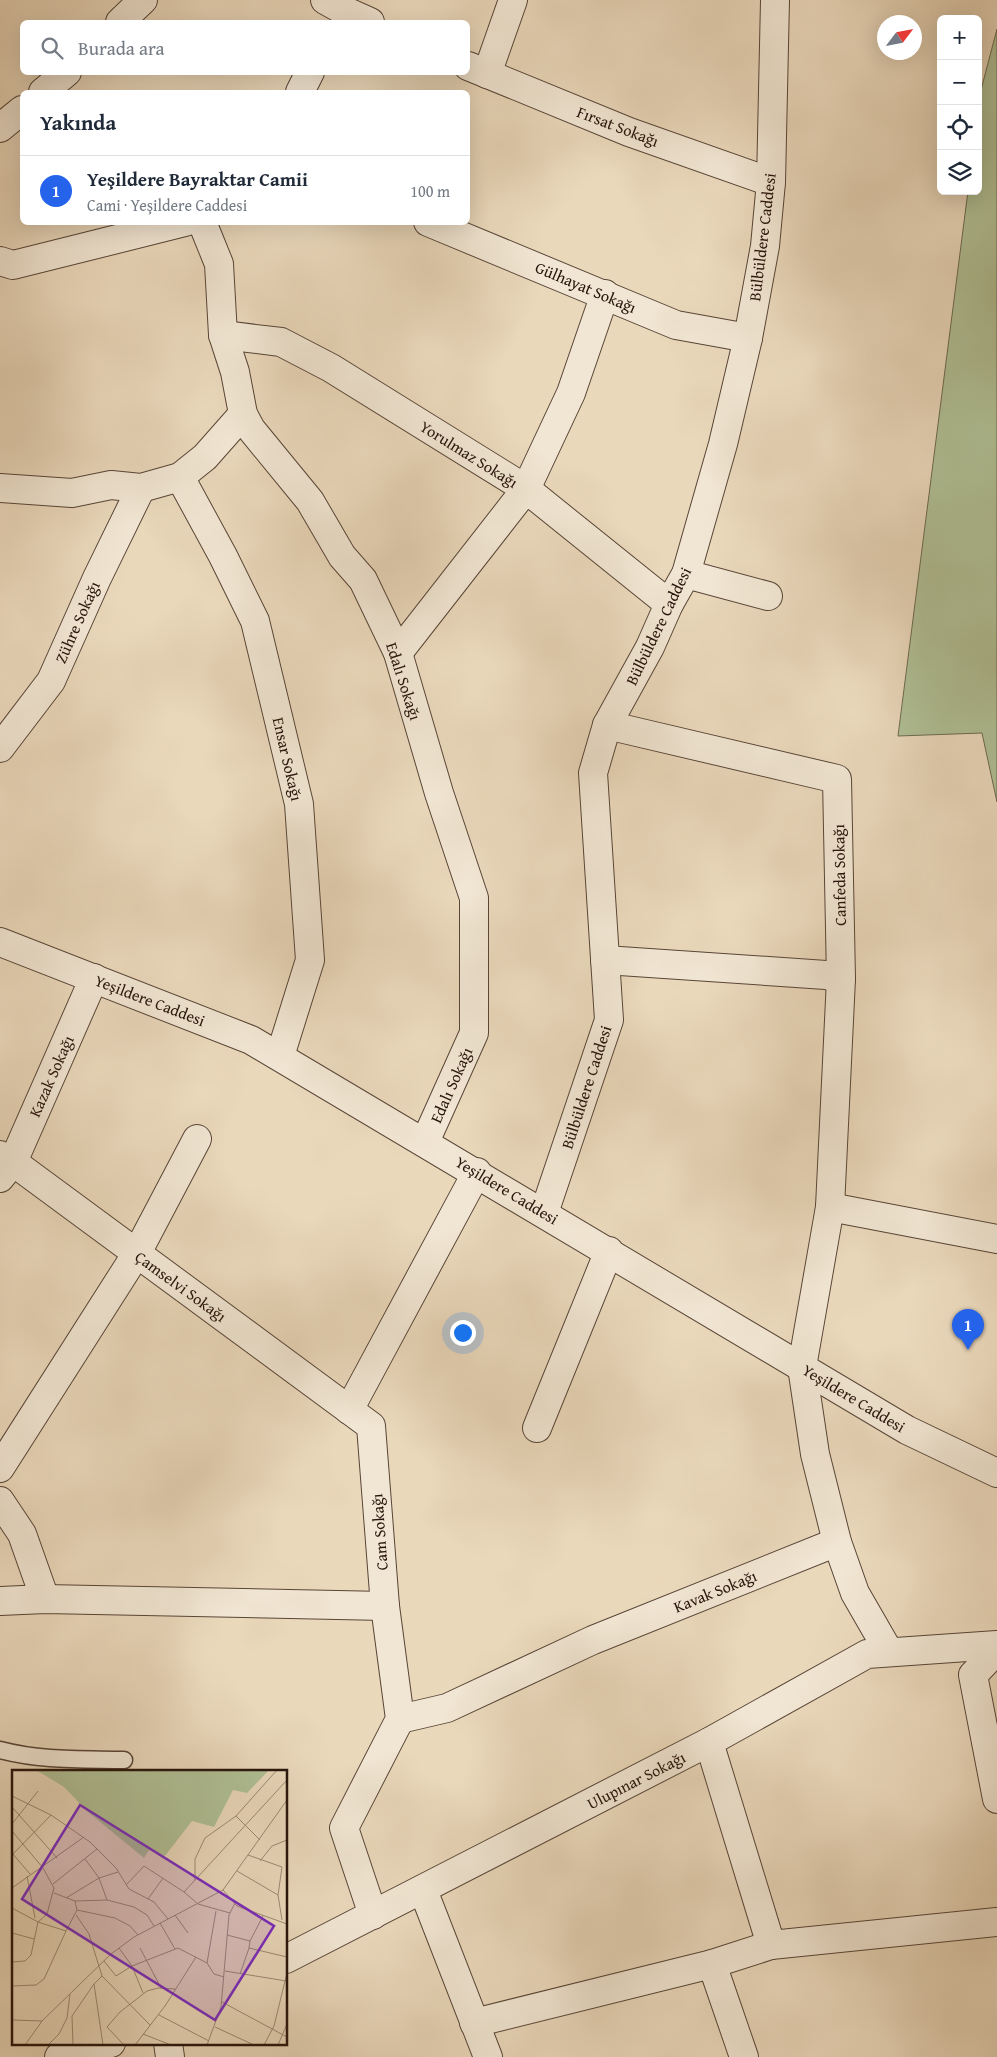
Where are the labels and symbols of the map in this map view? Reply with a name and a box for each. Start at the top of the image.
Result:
north arrow [877,15,922,60]
street label: Fırsat Sokağı [574,99,663,153]
street label: Bülbüldere Caddesi [742,171,782,302]
street label: Gülhayat Sokağı [532,255,641,319]
street label: Yorulmaz Sokağı [415,414,523,494]
street label: Bülbüldere Caddesi [619,562,697,689]
street label: Zühre Sokağı [48,577,106,667]
street label: Edalı Sokağı [380,639,428,724]
street label: Ensar Sokağı [267,715,309,804]
street label: Canfeda Sokağı [826,823,852,926]
street label: Yeşildere Caddesi [91,968,209,1032]
street label: Bülbüldere Caddesi [555,1022,617,1152]
street label: Kazak Sokağı [22,1031,80,1121]
street label: Edalı Sokağı [424,1043,479,1127]
street label: Yeşildere Caddesi [451,1150,564,1231]
street label: Çamselvi Sokağı [130,1245,232,1328]
pin: 1 [952,1309,984,1350]
your location [450,1320,476,1346]
street label: Yeşildere Caddesi [798,1358,911,1439]
street label: Cam Sokağı [364,1492,394,1571]
street label: Kavak Sokağı [670,1563,761,1619]
street label: Ulupınar Sokağı [583,1745,690,1815]
inset map [12,1770,288,2044]

